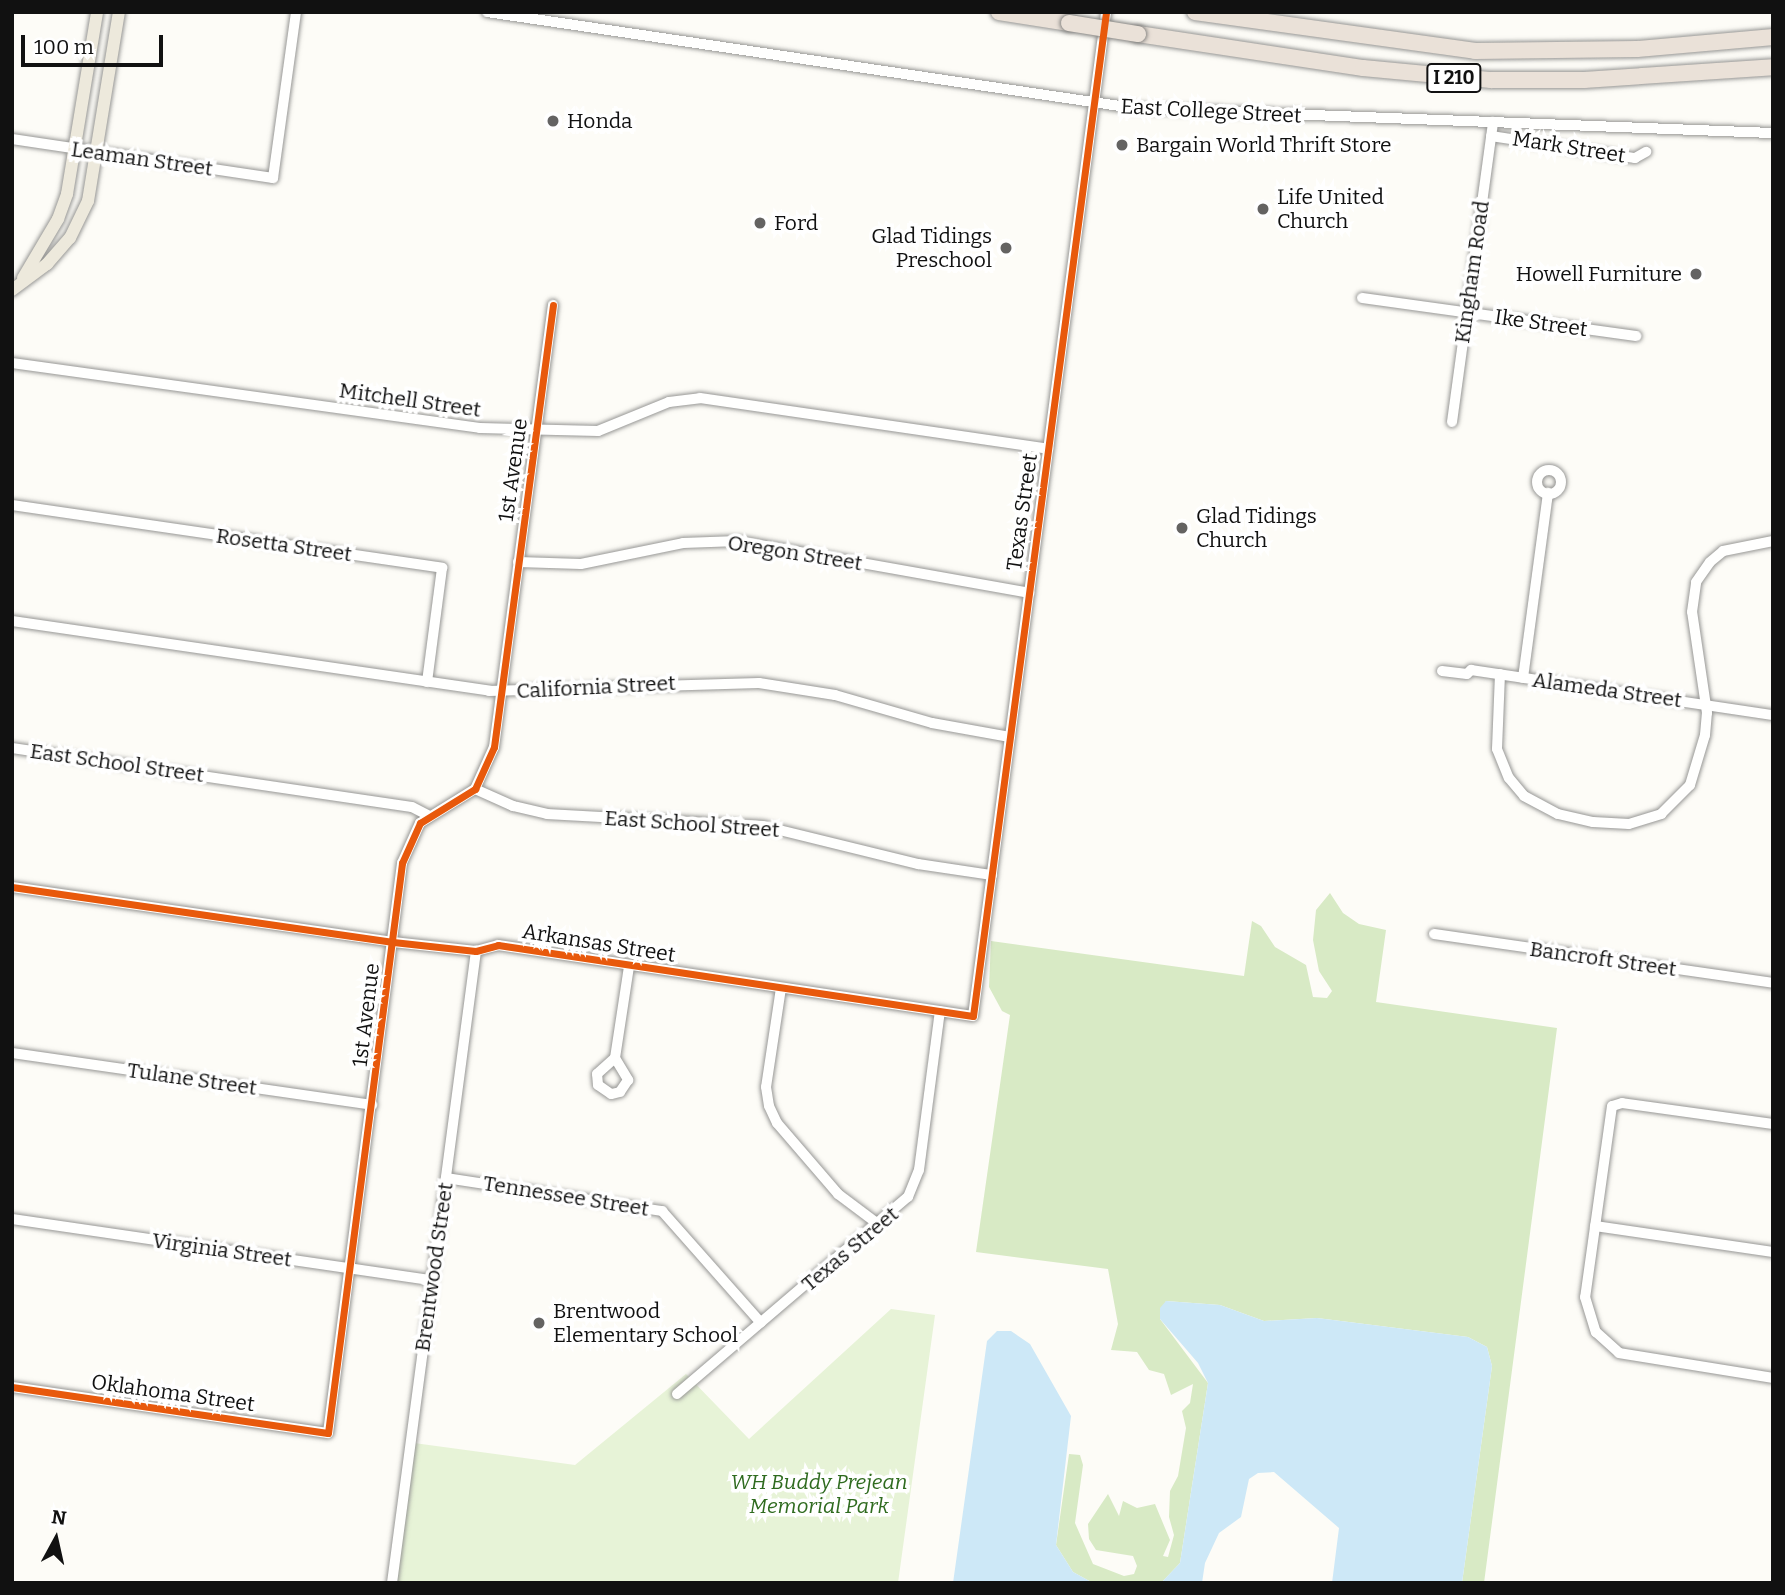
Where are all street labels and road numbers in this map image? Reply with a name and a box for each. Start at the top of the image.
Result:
road number: I 210 [1426,62,1482,94]
street label: East College Street [1120,94,1302,128]
street label: Mark Street [1511,126,1627,168]
street label: Leaman Street [70,137,214,181]
street label: Kingham Road [1450,199,1494,345]
street label: Ike Street [1493,304,1589,342]
street label: Mitchell Street [338,378,482,422]
street label: 1st Avenue [493,417,533,523]
street label: Texas Street [1001,452,1043,572]
street label: Rosetta Street [214,523,354,567]
street label: Oregon Street [726,530,864,576]
street label: Alameda Street [1531,667,1683,713]
street label: California Street [516,670,676,704]
street label: East School Street [28,738,206,788]
street label: East School Street [604,805,780,843]
street label: Arkansas Street [521,918,677,968]
street label: Bancroft Street [1528,936,1678,982]
street label: 1st Avenue [347,962,385,1068]
street label: Tulane Street [126,1057,258,1101]
street label: Tennessee Street [481,1170,651,1222]
street label: Brentwood Street [410,1181,458,1353]
street label: Texas Street [797,1201,903,1297]
street label: Virginia Street [151,1228,293,1272]
street label: Oklahoma Street [90,1369,256,1417]

